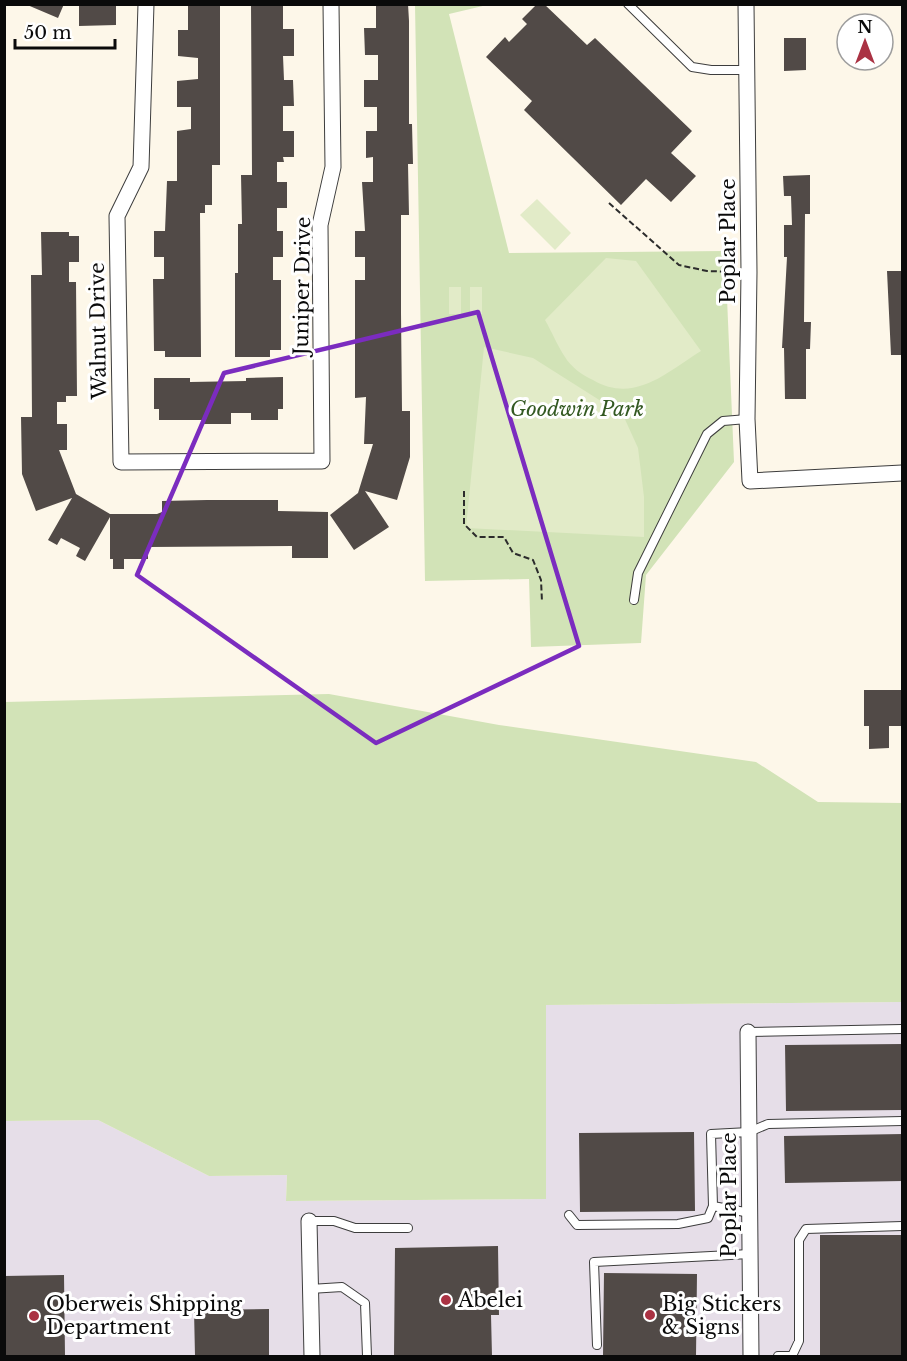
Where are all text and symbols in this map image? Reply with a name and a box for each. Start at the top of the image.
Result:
scale bar [15,12,116,50]
north arrow [835,12,895,72]
text: N [857,17,873,37]
text: 50 m [24,22,72,44]
street label: Poplar Place [716,178,740,304]
street label: Juniper Drive [289,217,315,358]
street label: Walnut Drive [85,262,111,401]
park label: Goodwin Park [510,397,644,421]
street label: Poplar Place [717,1132,741,1258]
place label: Abelei [457,1288,523,1312]
place label: Oberweis Shipping Department [46,1292,243,1339]
place label: Big Stickers & Signs [662,1292,781,1339]
marker: Abelei [439,1293,453,1307]
marker: Big Stickers & Signs [643,1308,657,1322]
marker: Oberweis Shipping Department [27,1309,41,1323]

